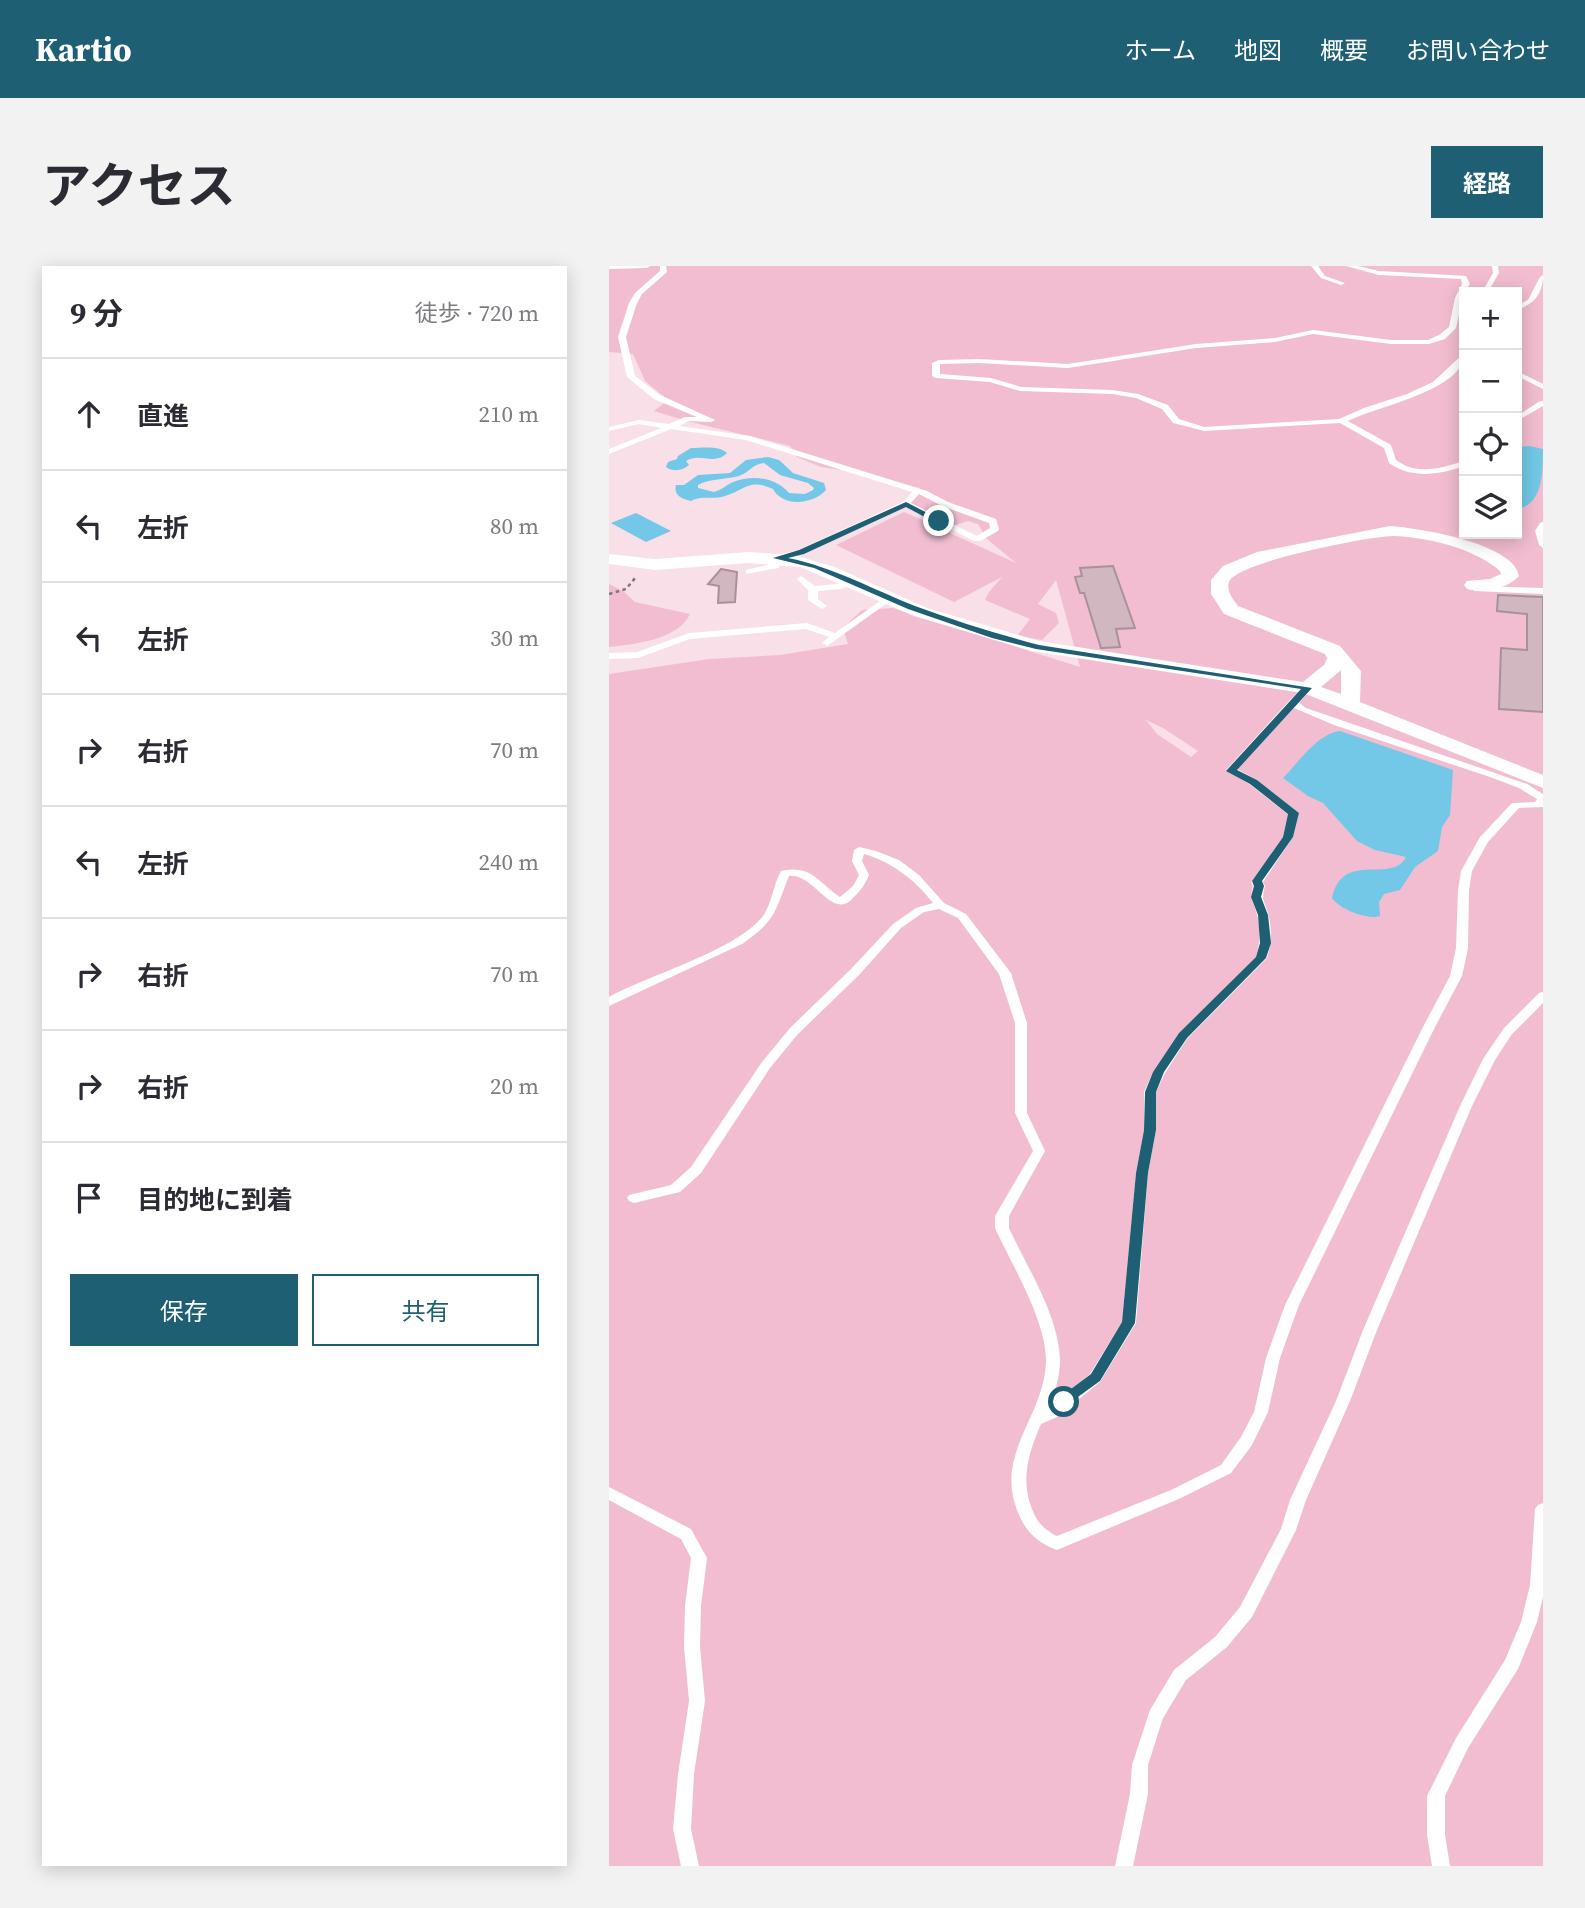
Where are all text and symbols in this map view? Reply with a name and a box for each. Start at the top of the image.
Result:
text: Kartio [35,27,132,72]
text: ホーム [1125,34,1196,67]
text: 地図 [1234,34,1282,67]
text: 概要 [1320,34,1368,67]
text: お問い合わせ [1406,34,1550,67]
button: 経路 [1431,146,1543,218]
text: アクセス [42,152,236,219]
map controls [1459,287,1522,539]
button: + [1459,287,1522,350]
text: 9 分 [70,293,123,334]
text: 徒歩 · 720 m [415,297,539,329]
button: − [1459,350,1522,413]
icon: ahead [70,395,108,433]
text: 直進 [137,398,189,434]
text: 210 m [478,398,539,430]
button: locate [1459,413,1522,476]
button: layers [1459,476,1522,539]
route end [923,505,954,536]
icon: left [70,507,108,545]
text: 左折 [137,510,189,546]
text: 80 m [490,510,539,542]
icon: left [70,619,108,657]
text: 左折 [137,622,189,658]
text: 30 m [490,622,539,654]
icon: right [70,731,108,769]
text: 右折 [137,734,189,770]
text: 70 m [490,734,539,766]
icon: left [70,843,108,881]
text: 左折 [137,846,189,882]
text: 240 m [478,846,539,878]
icon: right [70,955,108,993]
text: 右折 [137,958,189,994]
text: 70 m [490,958,539,990]
icon: right [70,1067,108,1105]
text: 右折 [137,1070,189,1106]
text: 20 m [490,1070,539,1102]
icon: arrive [70,1179,108,1217]
text: 目的地に到着 [137,1182,293,1218]
button: 保存 [70,1274,298,1346]
button: 共有 [312,1274,539,1346]
route start [1048,1386,1079,1417]

